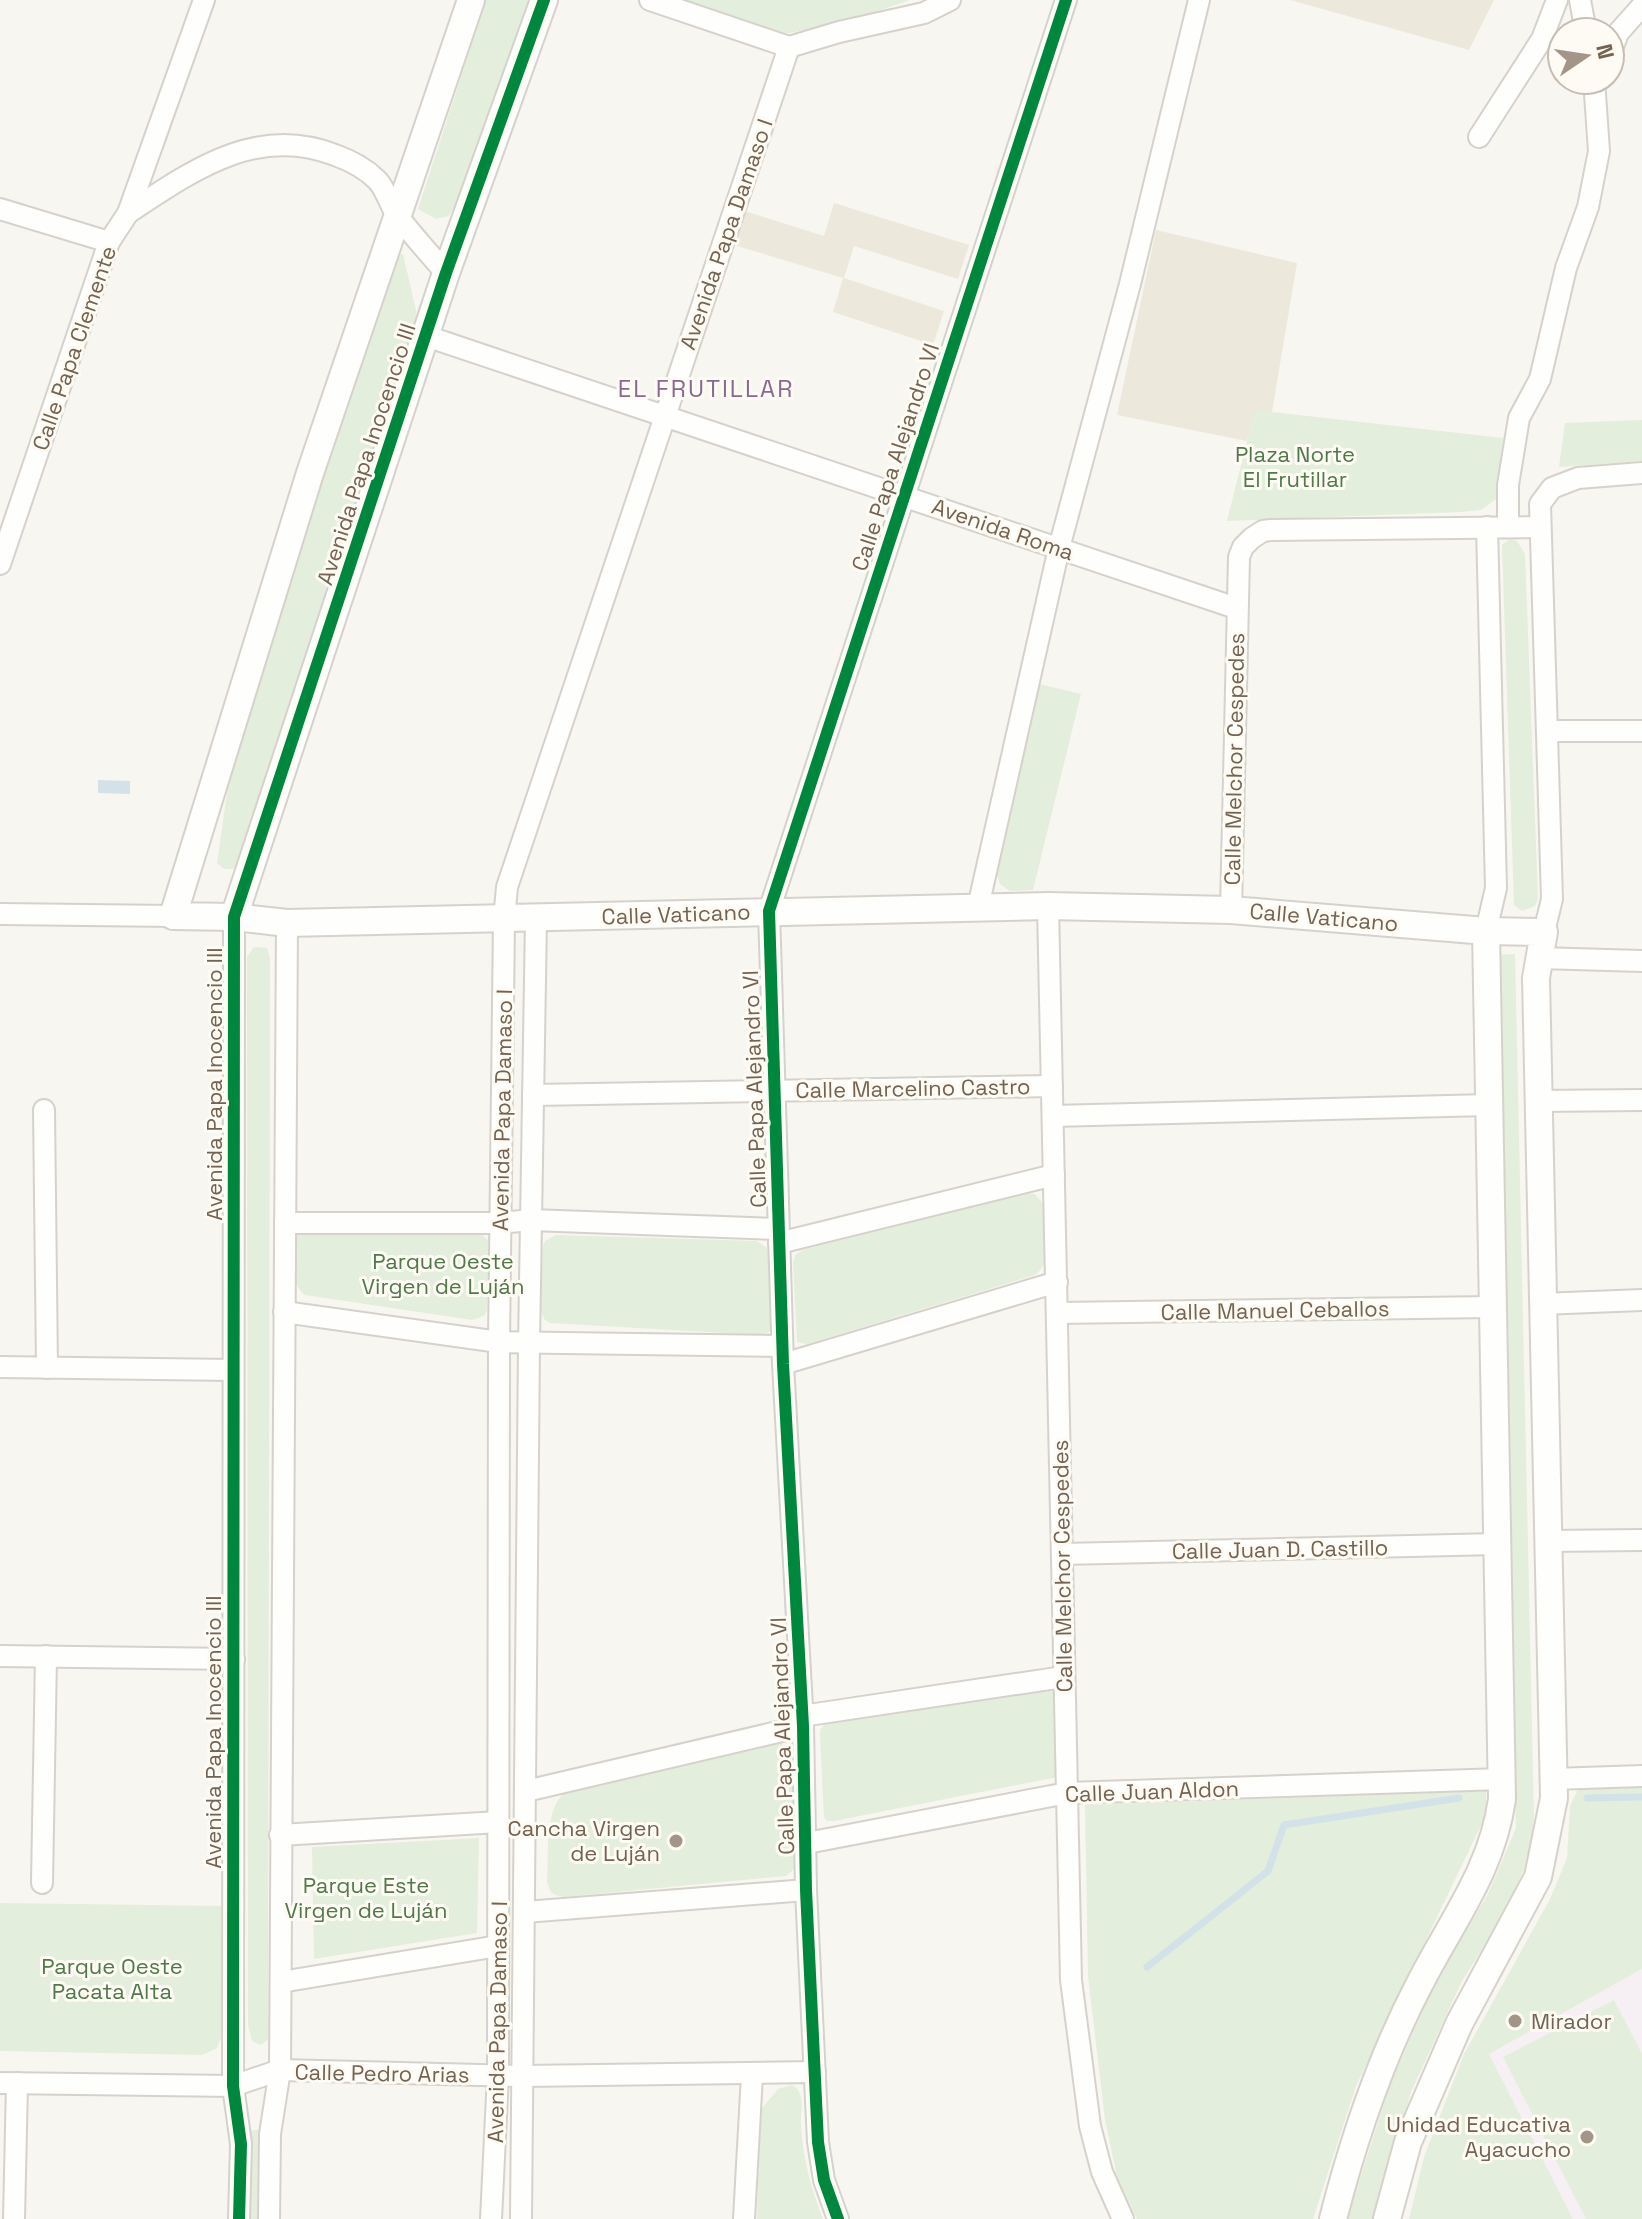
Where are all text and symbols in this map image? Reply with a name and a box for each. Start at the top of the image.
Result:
north arrow [1546,16,1626,96]
text: N [1590,41,1621,62]
street label: Avenida Papa Damaso I [673,115,779,353]
street label: Calle Papa Clemente [26,242,122,454]
street label: Avenida Papa Inocencio III [310,320,422,588]
street label: Calle Papa Alejandro VI [845,340,945,574]
district label: EL FRUTILLAR [618,373,794,404]
park label: Plaza Norte El Frutillar [1235,440,1355,493]
street label: Avenida Roma [928,492,1078,566]
street label: Calle Melchor Cespedes [1218,632,1250,886]
street label: Calle Vaticano [601,897,751,931]
street label: Calle Vaticano [1249,897,1399,937]
street label: Avenida Papa Inocencio III [200,947,228,1221]
street label: Calle Papa Alejandro VI [736,970,772,1208]
street label: Avenida Papa Damaso I [486,989,518,1231]
street label: Calle Marcelino Castro [795,1072,1031,1104]
park label: Parque Oeste Virgen de Luján [362,1247,525,1300]
street label: Calle Manuel Ceballos [1160,1294,1390,1326]
street label: Calle Melchor Cespedes [1046,1439,1078,1693]
street label: Calle Juan D. Castillo [1172,1533,1388,1565]
street label: Avenida Papa Inocencio III [199,1595,227,1869]
street label: Calle Papa Alejandro VI [764,1617,800,1855]
street label: Calle Juan Aldon [1064,1774,1240,1808]
place label: Cancha Virgen de Luján [508,1814,660,1867]
marker: Cancha Virgen de Luján [667,1832,685,1850]
park label: Parque Este Virgen de Luján [285,1871,448,1924]
street label: Avenida Papa Damaso I [481,1901,513,2143]
park label: Parque Oeste Pacata Alta [41,1952,183,2005]
place label: Mirador [1531,2007,1612,2035]
marker: Mirador [1506,2012,1524,2030]
street label: Calle Pedro Arias [294,2057,470,2089]
place label: Unidad Educativa Ayacucho [1386,2110,1571,2163]
marker: Unidad Educativa Ayacucho [1578,2128,1596,2146]

